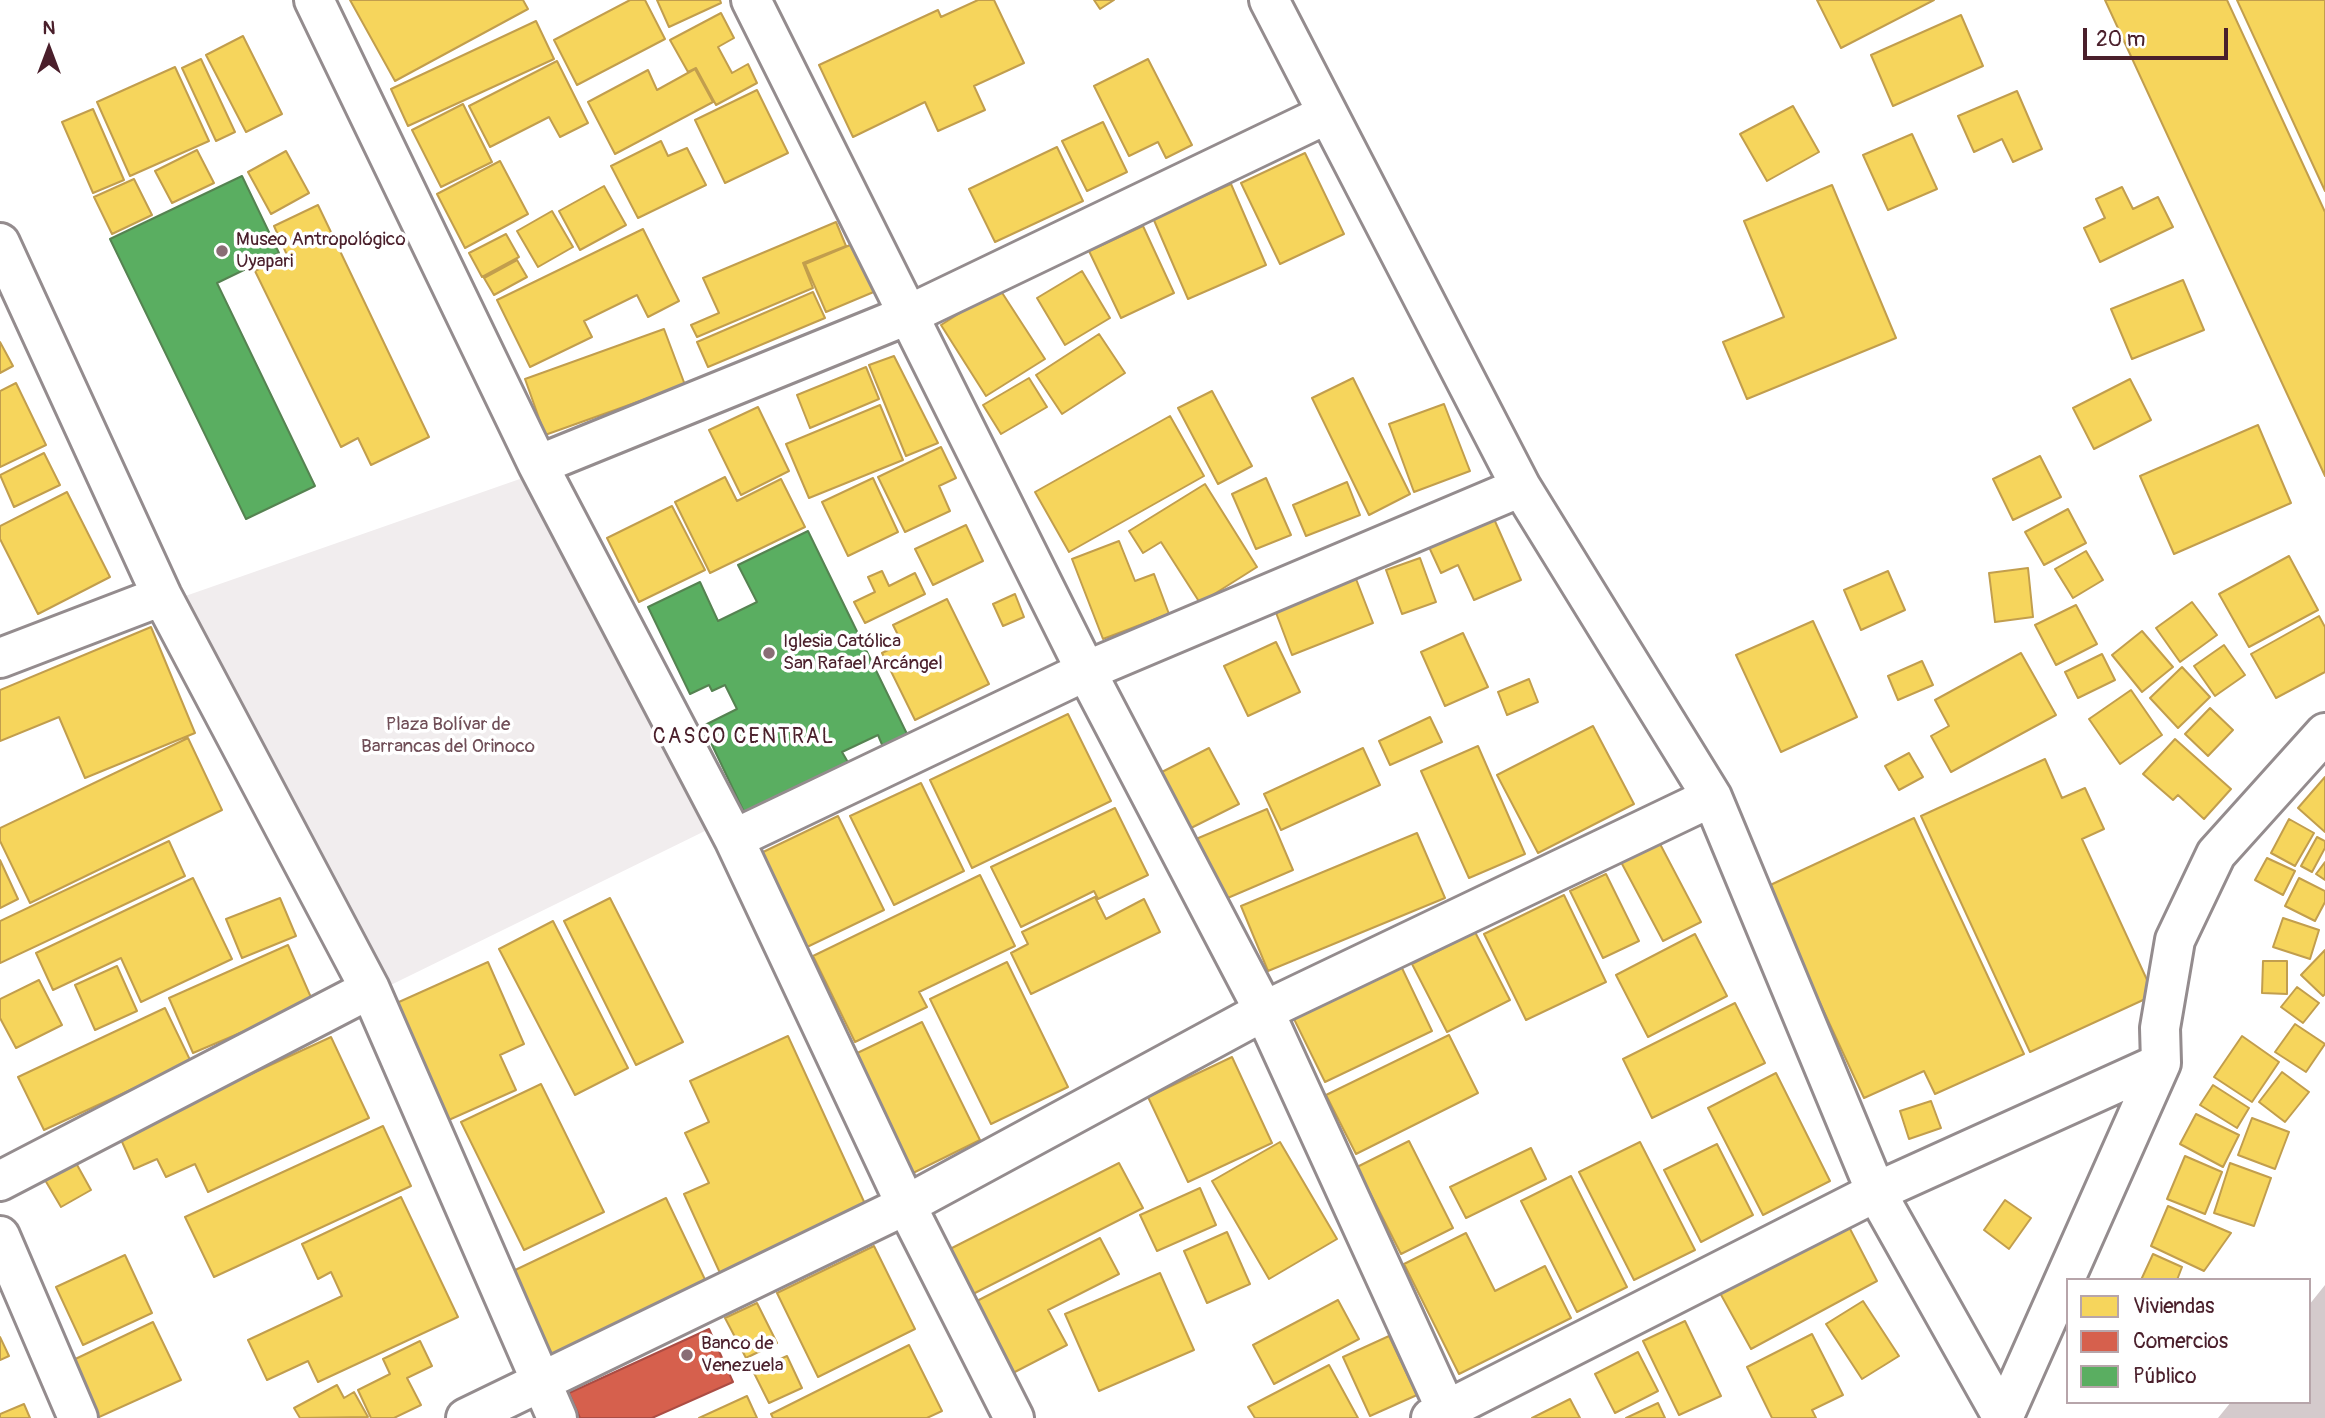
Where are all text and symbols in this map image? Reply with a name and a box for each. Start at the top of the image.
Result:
north arrow [14,14,84,84]
scale bar [2087,14,2232,58]
text: N [43,16,55,40]
text: 20 m [2096,26,2145,53]
place label: Museo Antropológico Uyapari [236,229,406,273]
marker: Museo Antropológico Uyapari [214,243,230,259]
place label: Iglesia Católica San Rafael Arcángel [783,631,943,675]
marker: Iglesia Católica San Rafael Arcángel [761,645,777,661]
park label: Plaza Bolívar de Barrancas del Orinoco [361,714,535,758]
district label: CASCO CENTRAL [654,725,834,751]
legend [2066,1278,2311,1404]
text: Viviendas [2133,1293,2214,1320]
text: Comercios [2133,1328,2228,1355]
place label: Banco de Venezuela [701,1333,784,1377]
marker: Banco de Venezuela [679,1347,695,1363]
text: Público [2133,1363,2196,1390]

